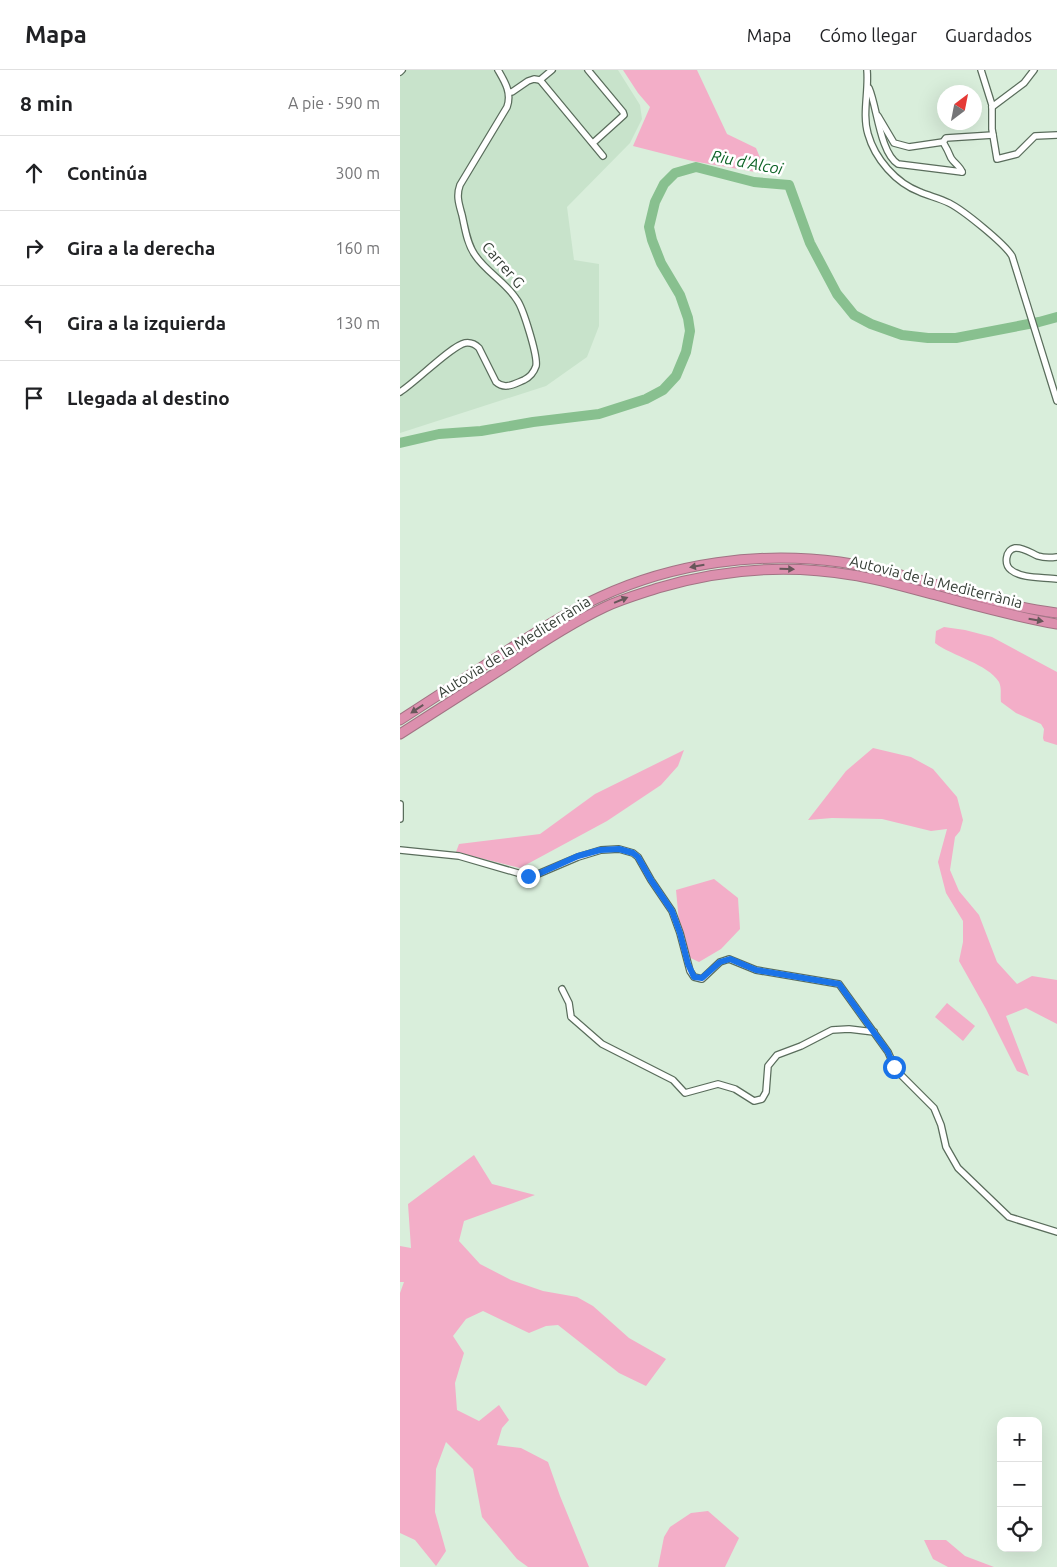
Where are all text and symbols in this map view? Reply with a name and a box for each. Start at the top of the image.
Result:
text: Mapa [25,21,87,48]
text: Mapa [747,25,792,45]
text: Cómo llegar [820,25,917,45]
text: Guardados [945,25,1032,45]
north arrow [937,85,982,130]
text: 8 min [20,91,73,115]
text: A pie · 590 m [288,94,380,112]
water label: Riu d'Alcoi [710,146,785,178]
icon: ahead [20,159,48,187]
text: Continúa [67,162,148,184]
text: 300 m [335,164,380,182]
icon: right [20,234,48,262]
text: Gira a la derecha [67,237,215,259]
street label: Carrer G [479,238,528,291]
text: 160 m [335,239,380,257]
icon: left [20,309,48,337]
text: Gira a la izquierda [67,312,226,334]
text: 130 m [335,314,380,332]
icon: arrive [20,384,48,412]
text: Llegada al destino [67,387,230,409]
street label: Autovia de la Mediterrània [848,552,1024,611]
one-way arrow [689,563,705,571]
one-way arrow [779,565,795,573]
street label: Autovia de la Mediterrània [434,592,594,701]
one-way arrow [614,596,628,604]
one-way arrow [1028,617,1044,625]
one-way arrow [410,704,424,714]
route end [517,865,540,888]
route start [883,1056,906,1079]
map controls [997,1417,1042,1552]
button: + [997,1417,1042,1462]
button: − [997,1462,1042,1507]
button: locate [997,1507,1042,1552]

